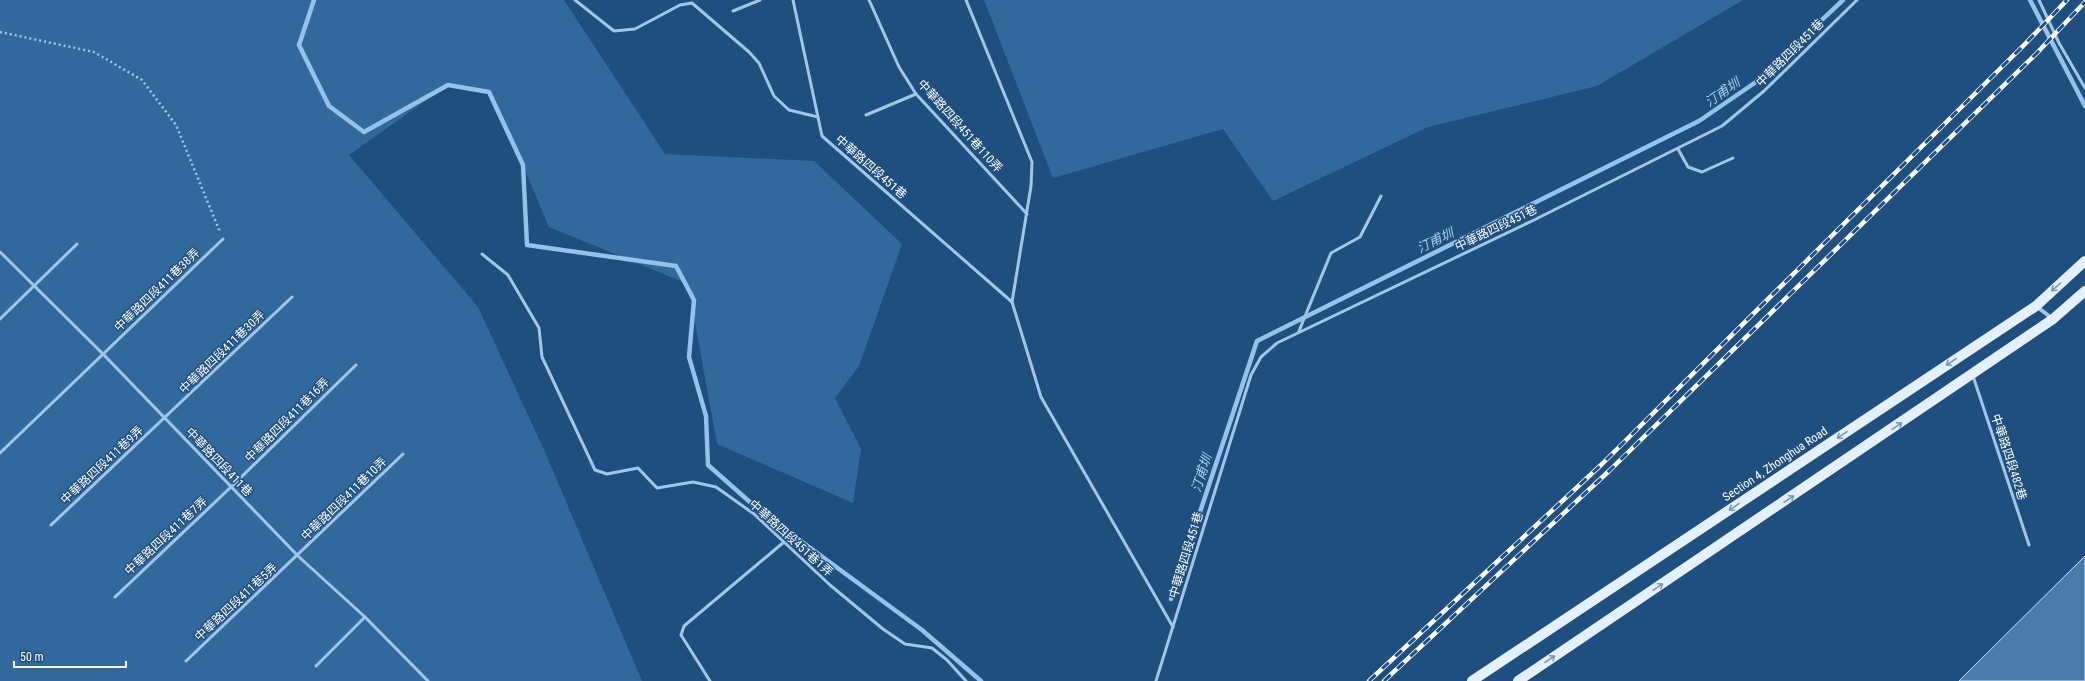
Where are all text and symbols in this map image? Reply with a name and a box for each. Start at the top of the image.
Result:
street label: 中華路四段451巷 [1753,16,1827,90]
water label: 汀甫圳 [1702,74,1744,110]
street label: 中華路四段451巷110弄 [915,77,1005,175]
street label: 中華路四段451巷 [833,132,909,202]
street label: 中華路四段451巷 [1453,202,1539,254]
water label: 汀甫圳 [1414,224,1458,256]
street label: 中華路四段411巷38弄 [111,245,203,335]
one-way arrow [2051,282,2061,292]
street label: 中華路四段411巷30弄 [176,307,268,397]
one-way arrow [1945,358,1956,367]
street label: 中華路四段411巷16弄 [242,375,332,465]
street label: 中華路四段482巷 [1988,412,2030,502]
one-way arrow [1891,422,1902,430]
street label: 中華路四段411巷9弄 [58,423,146,507]
street label: Section 4, Zhonghua Road [1720,424,1830,504]
street label: 中華路四段411巷 [183,425,255,499]
one-way arrow [1837,430,1848,439]
water label: 汀甫圳 [1188,450,1215,494]
street label: 中華路四段411巷10弄 [298,454,390,544]
street label: 中華路四段411巷7弄 [122,494,210,578]
one-way arrow [1784,494,1795,503]
street label: 中華路四段451巷1弄 [746,497,836,579]
one-way arrow [1729,503,1740,511]
street label: 中華路四段451巷 [1166,510,1206,600]
street label: 中華路四段411巷5弄 [192,560,280,644]
one-way arrow [1652,583,1663,591]
scale bar [14,643,126,669]
text: 50 m [20,650,44,664]
one-way arrow [1544,655,1555,663]

